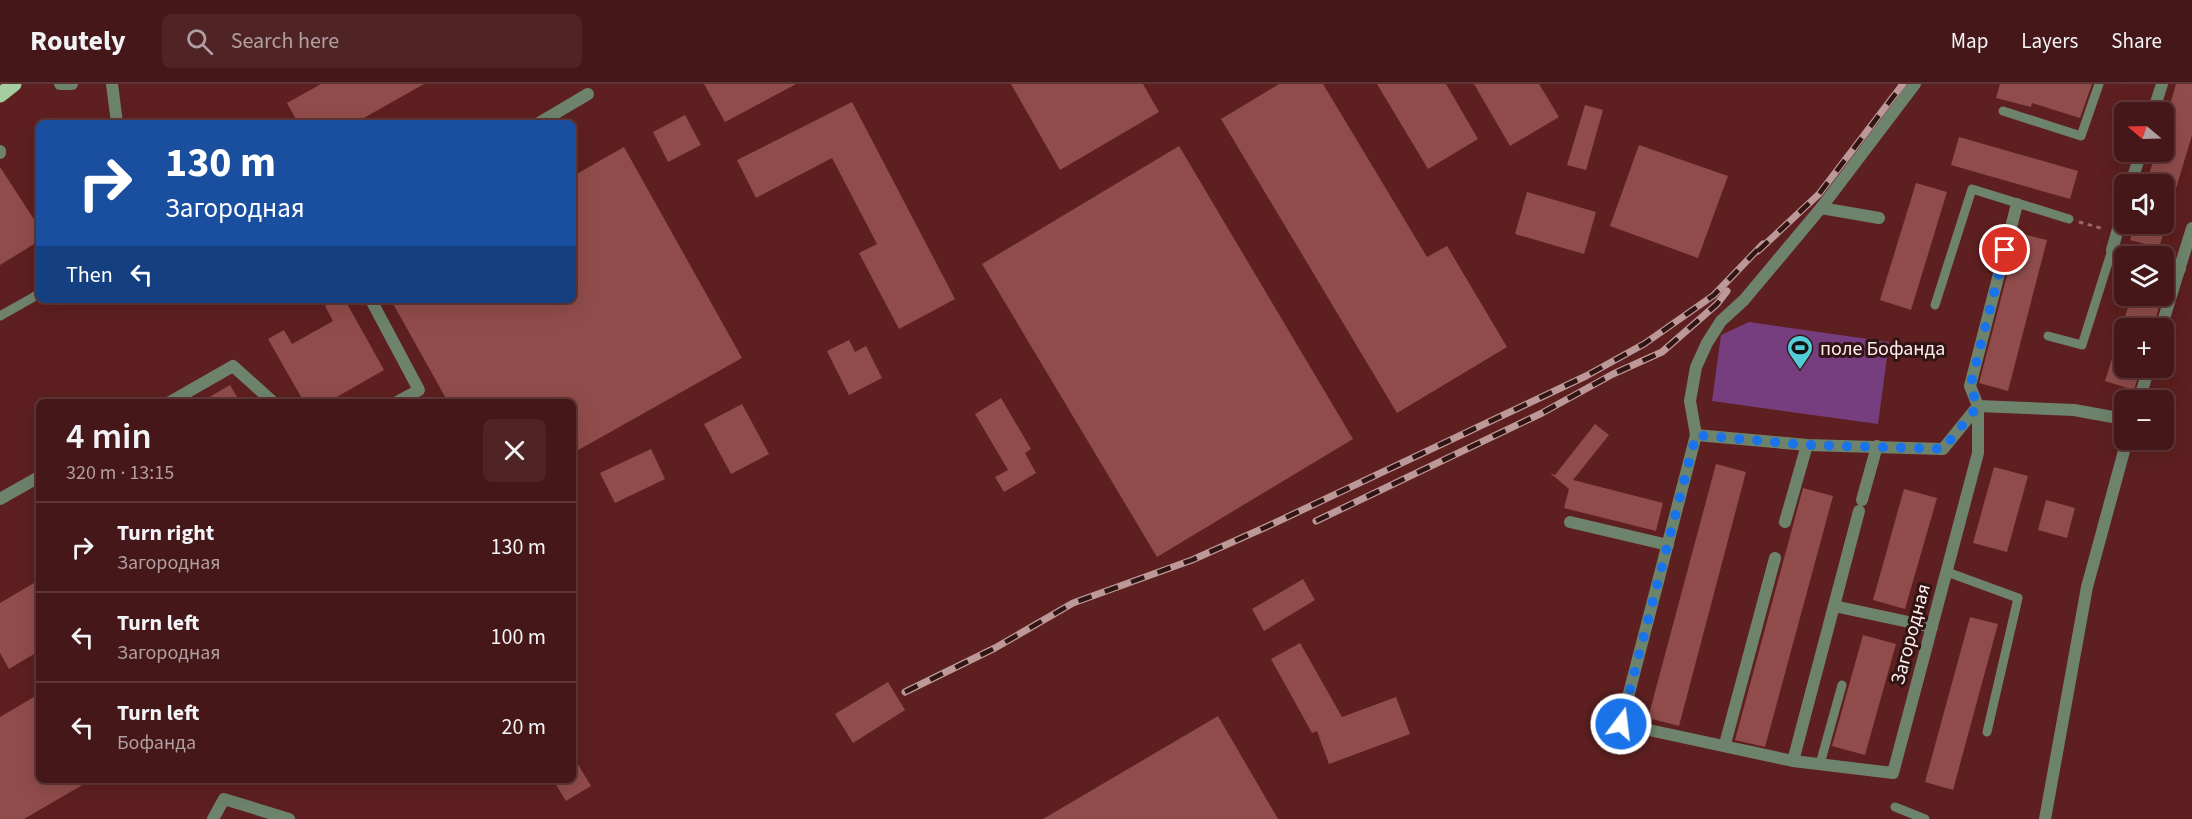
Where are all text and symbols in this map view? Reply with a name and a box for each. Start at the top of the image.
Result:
search box [162,14,582,68]
text: Routely [30,21,126,61]
icon: search [183,25,216,58]
text: Search here [231,25,339,57]
text: Map [1951,26,1988,56]
text: Layers [2021,26,2078,56]
text: Share [2111,26,2162,56]
north arrow [2114,102,2174,162]
map controls [2114,102,2174,450]
text: 130 m [165,133,276,193]
icon: right [66,144,144,222]
button: sound [2114,174,2174,234]
text: Загородная [165,189,305,228]
pin [1979,224,2030,275]
icon: arrive [1988,233,2021,266]
button: layers [2114,246,2174,306]
icon: left [125,258,158,291]
text: Then [66,259,113,291]
button: + [2114,318,2174,378]
sports icon: поле Бофанда [1785,333,1815,371]
place label: поле Бофанда [1820,335,1945,363]
button: − [2114,390,2174,450]
text: 4 min [66,411,152,462]
button: close [483,419,546,482]
text: 320 m · 13:15 [66,459,174,487]
text: Turn right [117,517,214,549]
icon: right [66,531,99,564]
text: 130 m [491,531,546,563]
text: Загородная [117,549,221,577]
street label: Загородная [1884,581,1938,688]
text: Turn left [117,607,199,639]
icon: left [66,621,99,654]
text: 100 m [491,621,546,653]
text: Загородная [117,639,221,667]
position arrow [1589,692,1653,756]
text: Turn left [117,697,199,729]
icon: left [66,711,99,744]
text: 20 m [501,711,546,743]
text: Бофанда [117,729,196,757]

